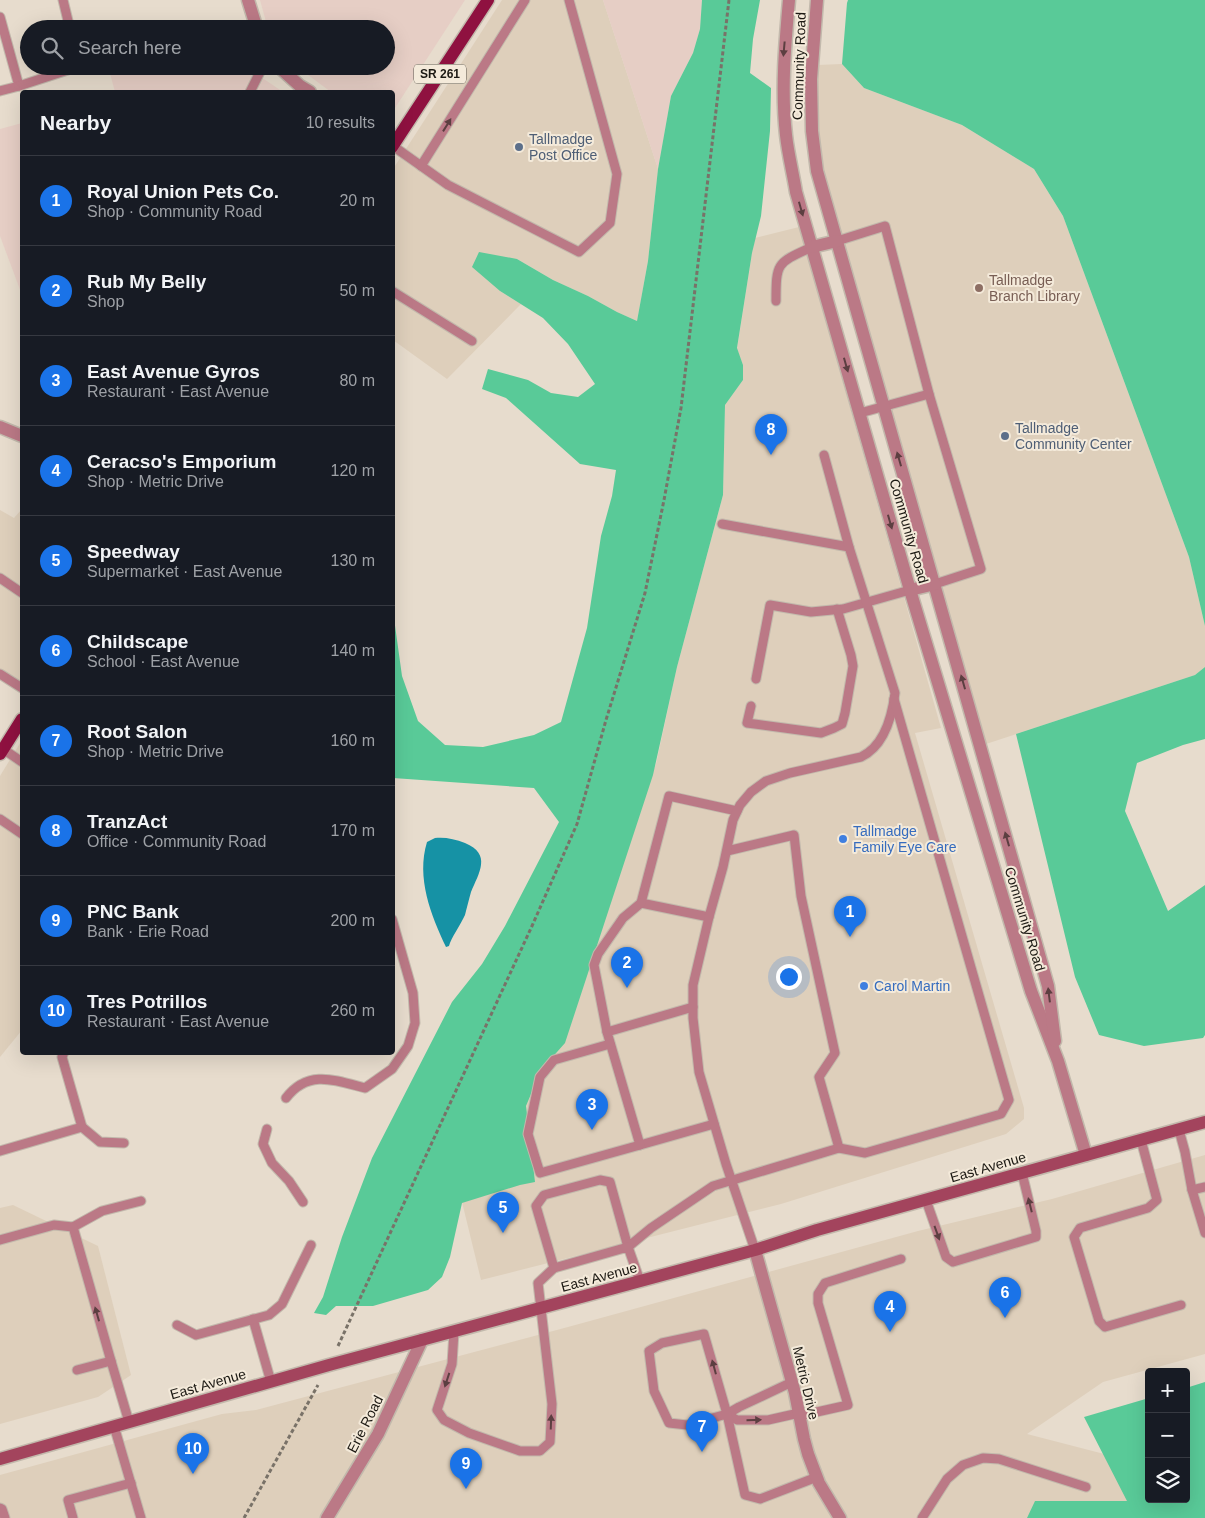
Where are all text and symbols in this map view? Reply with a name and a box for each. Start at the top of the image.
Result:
street label: Community Road [789,12,809,120]
search box [20,20,395,75]
icon: search [38,34,66,62]
text: Search here [78,37,182,58]
one-way arrow [780,41,788,57]
road number: SR 261 [414,64,466,84]
text: Nearby [40,111,111,134]
text: 10 results [306,114,375,131]
one-way arrow [442,118,451,131]
place label: Tallmadge Post Office [529,131,597,163]
marker: Tallmadge Post Office [513,141,525,153]
text: Royal Union Pets Co. [87,181,279,202]
text: 1 [52,192,60,209]
text: 20 m [339,192,375,209]
one-way arrow [798,202,806,217]
text: Shop · Community Road [87,203,262,220]
text: Rub My Belly [87,271,206,292]
place label: Tallmadge Branch Library [989,272,1080,304]
text: 2 [52,282,60,299]
text: 50 m [339,282,375,299]
marker: Tallmadge Branch Library [973,282,985,294]
text: Shop [87,293,124,310]
one-way arrow [842,358,850,373]
text: East Avenue Gyros [87,361,260,382]
text: 3 [52,372,60,389]
text: 80 m [339,372,375,389]
text: Restaurant · East Avenue [87,383,269,400]
pin: 8 [755,414,787,455]
place label: Tallmadge Community Center [1015,420,1132,452]
marker: Tallmadge Community Center [999,430,1011,442]
text: Ceracso's Emporium [87,451,276,472]
one-way arrow [894,451,902,466]
text: 4 [52,462,60,479]
text: 120 m [331,462,375,479]
text: Shop · Metric Drive [87,473,224,490]
street label: Community Road [886,477,932,585]
one-way arrow [887,514,895,529]
text: Speedway [87,541,180,562]
text: 5 [52,552,60,569]
text: 130 m [331,552,375,569]
text: Supermarket · East Avenue [87,563,282,580]
text: Childscape [87,631,188,652]
text: 6 [52,642,60,659]
text: 140 m [331,642,375,659]
text: School · East Avenue [87,653,240,670]
one-way arrow [958,675,966,690]
text: Root Salon [87,721,187,742]
text: 7 [52,732,60,749]
text: 160 m [331,732,375,749]
text: Shop · Metric Drive [87,743,224,760]
text: TranzAct [87,811,167,832]
text: 8 [52,822,60,839]
text: 170 m [331,822,375,839]
place label: Tallmadge Family Eye Care [853,823,957,855]
one-way arrow [1002,831,1010,846]
text: Office · Community Road [87,833,266,850]
marker: Tallmadge Family Eye Care [837,833,849,845]
street label: Community Road [1002,865,1048,973]
pin: 1 [834,896,866,937]
text: PNC Bank [87,901,179,922]
text: 9 [52,912,60,929]
text: 200 m [331,912,375,929]
text: Bank · Erie Road [87,923,209,940]
pin: 2 [611,947,643,988]
your location [776,964,802,990]
place label: Carol Martin [874,978,950,994]
marker: Carol Martin [858,980,870,992]
one-way arrow [1045,987,1053,1003]
text: Tres Potrillos [87,991,207,1012]
text: 10 [47,1002,65,1019]
text: 260 m [331,1002,375,1019]
text: Restaurant · East Avenue [87,1013,269,1030]
pin: 3 [576,1089,608,1130]
street label: East Avenue [948,1148,1028,1185]
pin: 5 [487,1192,519,1233]
one-way arrow [1026,1198,1034,1213]
one-way arrow [934,1225,941,1240]
street label: East Avenue [559,1259,639,1295]
pin: 6 [989,1277,1021,1318]
pin: 4 [874,1291,906,1332]
one-way arrow [93,1306,101,1321]
street label: Metric Drive [790,1345,822,1421]
one-way arrow [710,1360,718,1375]
street label: East Avenue [168,1365,248,1402]
map controls [1145,1368,1190,1503]
button: + [1145,1368,1190,1413]
one-way arrow [443,1372,450,1387]
street label: Erie Road [344,1393,386,1455]
pin: 7 [686,1411,718,1452]
button: − [1145,1413,1190,1458]
one-way arrow [547,1414,555,1430]
one-way arrow [746,1416,762,1424]
pin: 10 [177,1433,209,1474]
pin: 9 [450,1448,482,1489]
button: layers [1145,1458,1190,1503]

